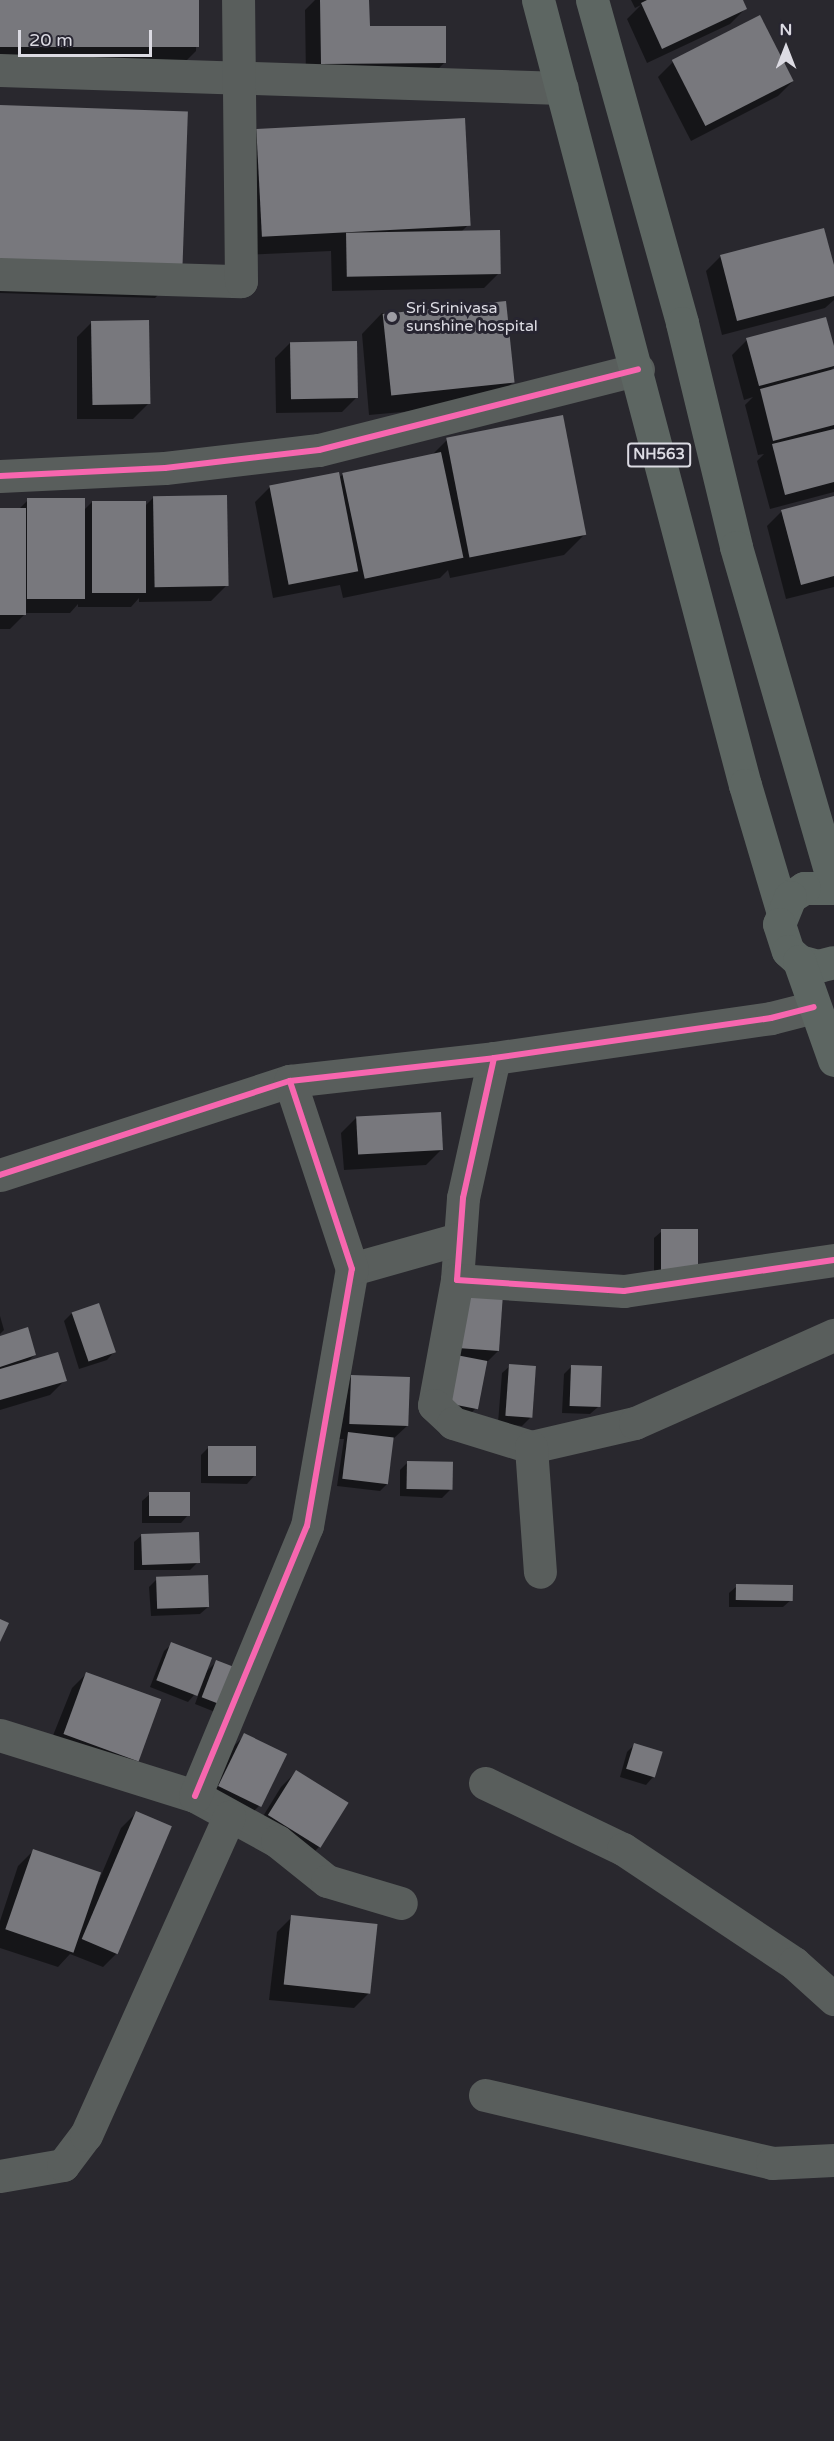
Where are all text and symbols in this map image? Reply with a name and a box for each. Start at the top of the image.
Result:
scale bar [21,18,154,56]
north arrow [756,18,816,78]
text: N [780,20,792,40]
text: 20 m [29,29,73,51]
place label: Sri Srinivasa sunshine hospital [406,298,538,336]
marker: Sri Srinivasa sunshine hospital [383,308,401,326]
road number: NH563 [626,443,692,467]

